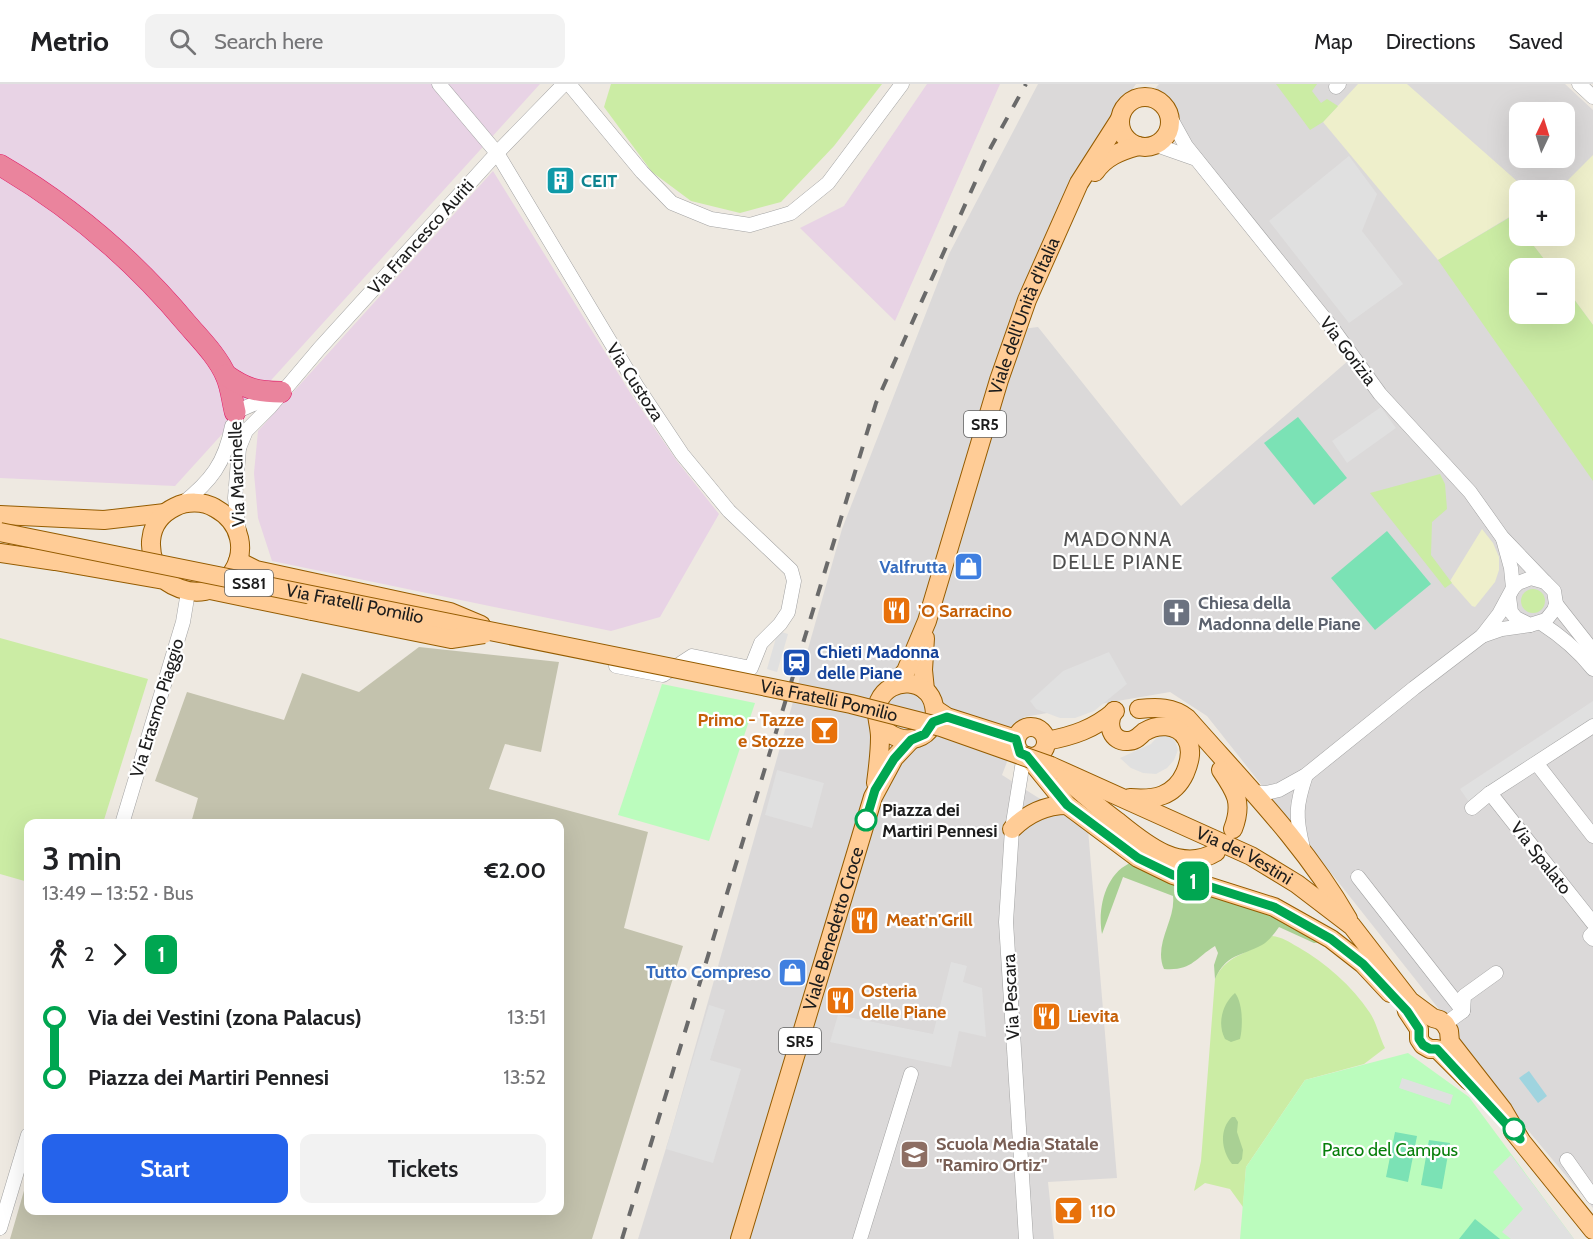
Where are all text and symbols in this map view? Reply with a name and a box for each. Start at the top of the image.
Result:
search box [145,14,565,68]
text: Metrio [30,24,109,58]
icon: search [166,25,199,58]
text: Search here [214,28,323,55]
text: Map [1314,29,1353,54]
text: Directions [1386,29,1475,54]
text: Saved [1508,29,1563,54]
north arrow [1509,102,1575,168]
map controls [1509,102,1575,324]
building icon: CEIT [544,165,576,197]
place label: CEIT [581,170,617,192]
street label: Via Francesco Auriti [363,175,479,299]
button: + [1509,180,1575,246]
street label: Viale dell'Unità d'Italia [984,234,1065,397]
button: − [1509,258,1575,324]
street label: Via Gorizia [1315,312,1381,390]
street label: Via Custoza [602,339,669,426]
road number: SR5 [964,411,1006,437]
street label: Via Marcinelle [224,421,250,527]
district label: MADONNA DELLE PIANE [1052,527,1184,574]
shop icon: Valfrutta [952,551,984,583]
place label: Valfrutta [880,556,947,578]
road number: SS81 [225,570,273,596]
street label: Via Fratelli Pomilio [284,579,426,628]
place label: Chiesa della Madonna delle Piane [1198,592,1361,635]
restaurant icon: 'O Sarracino [881,595,913,627]
church icon: Chiesa della Madonna delle Piane [1161,597,1193,629]
place label: 'O Sarracino [918,600,1012,622]
street label: Via Erasmo Piaggio [125,636,189,780]
place label: Chieti Madonna delle Piane [817,641,939,684]
station icon: Chieti Madonna delle Piane [780,646,812,678]
street label: Via Fratelli Pomilio [758,675,900,727]
place label: Primo - Tazze e Stozze [698,709,804,752]
bar icon: Primo - Tazze e Stozze [809,714,841,746]
place label: Piazza dei Martiri Pennesi [882,799,997,842]
marker: Piazza dei Martiri Pennesi [855,809,877,831]
street label: Via Spalato [1506,817,1576,899]
street label: Via dei Vestini [1192,822,1297,890]
text: 3 min [42,838,122,878]
street label: Viale Benedetto Croce [798,844,868,1013]
text: €2.00 [485,857,546,884]
line badge: 1 [1174,862,1212,900]
text: 1 [1189,869,1197,894]
text: 13:49 – 13:52 · Bus [42,881,193,905]
restaurant icon: Meat'n'Grill [849,904,881,936]
place label: Meat'n'Grill [886,909,973,931]
icon: walk [42,938,75,971]
icon: forward [103,938,136,971]
text: 2 [84,942,94,966]
text: 1 [157,942,165,967]
street label: Via Pescara [998,953,1024,1041]
shop icon: Tutto Compreso [776,956,808,988]
place label: Tutto Compreso [646,961,771,983]
place label: Osteria delle Piane [861,980,946,1023]
restaurant icon: Osteria delle Piane [824,985,856,1017]
restaurant icon: Lievita [1031,1000,1063,1032]
text: Via dei Vestini (zona Palacus) [88,1004,362,1031]
text: 13:51 [507,1005,546,1029]
place label: Lievita [1068,1005,1119,1027]
road number: SR5 [779,1028,821,1054]
text: Piazza dei Martiri Pennesi [88,1064,329,1091]
text: 13:52 [503,1065,546,1089]
unlabelled marker [1503,1118,1525,1140]
place label: Scuola Media Statale "Ramiro Ortiz" [936,1133,1099,1176]
button: Start [42,1134,288,1203]
button: Tickets [300,1134,546,1203]
school or university icon: Scuola Media Statale "Ramiro Ortiz" [899,1138,931,1170]
park label: Parco del Campus [1322,1139,1458,1161]
bar icon: 110 [1053,1195,1085,1227]
place label: 110 [1090,1200,1116,1222]

